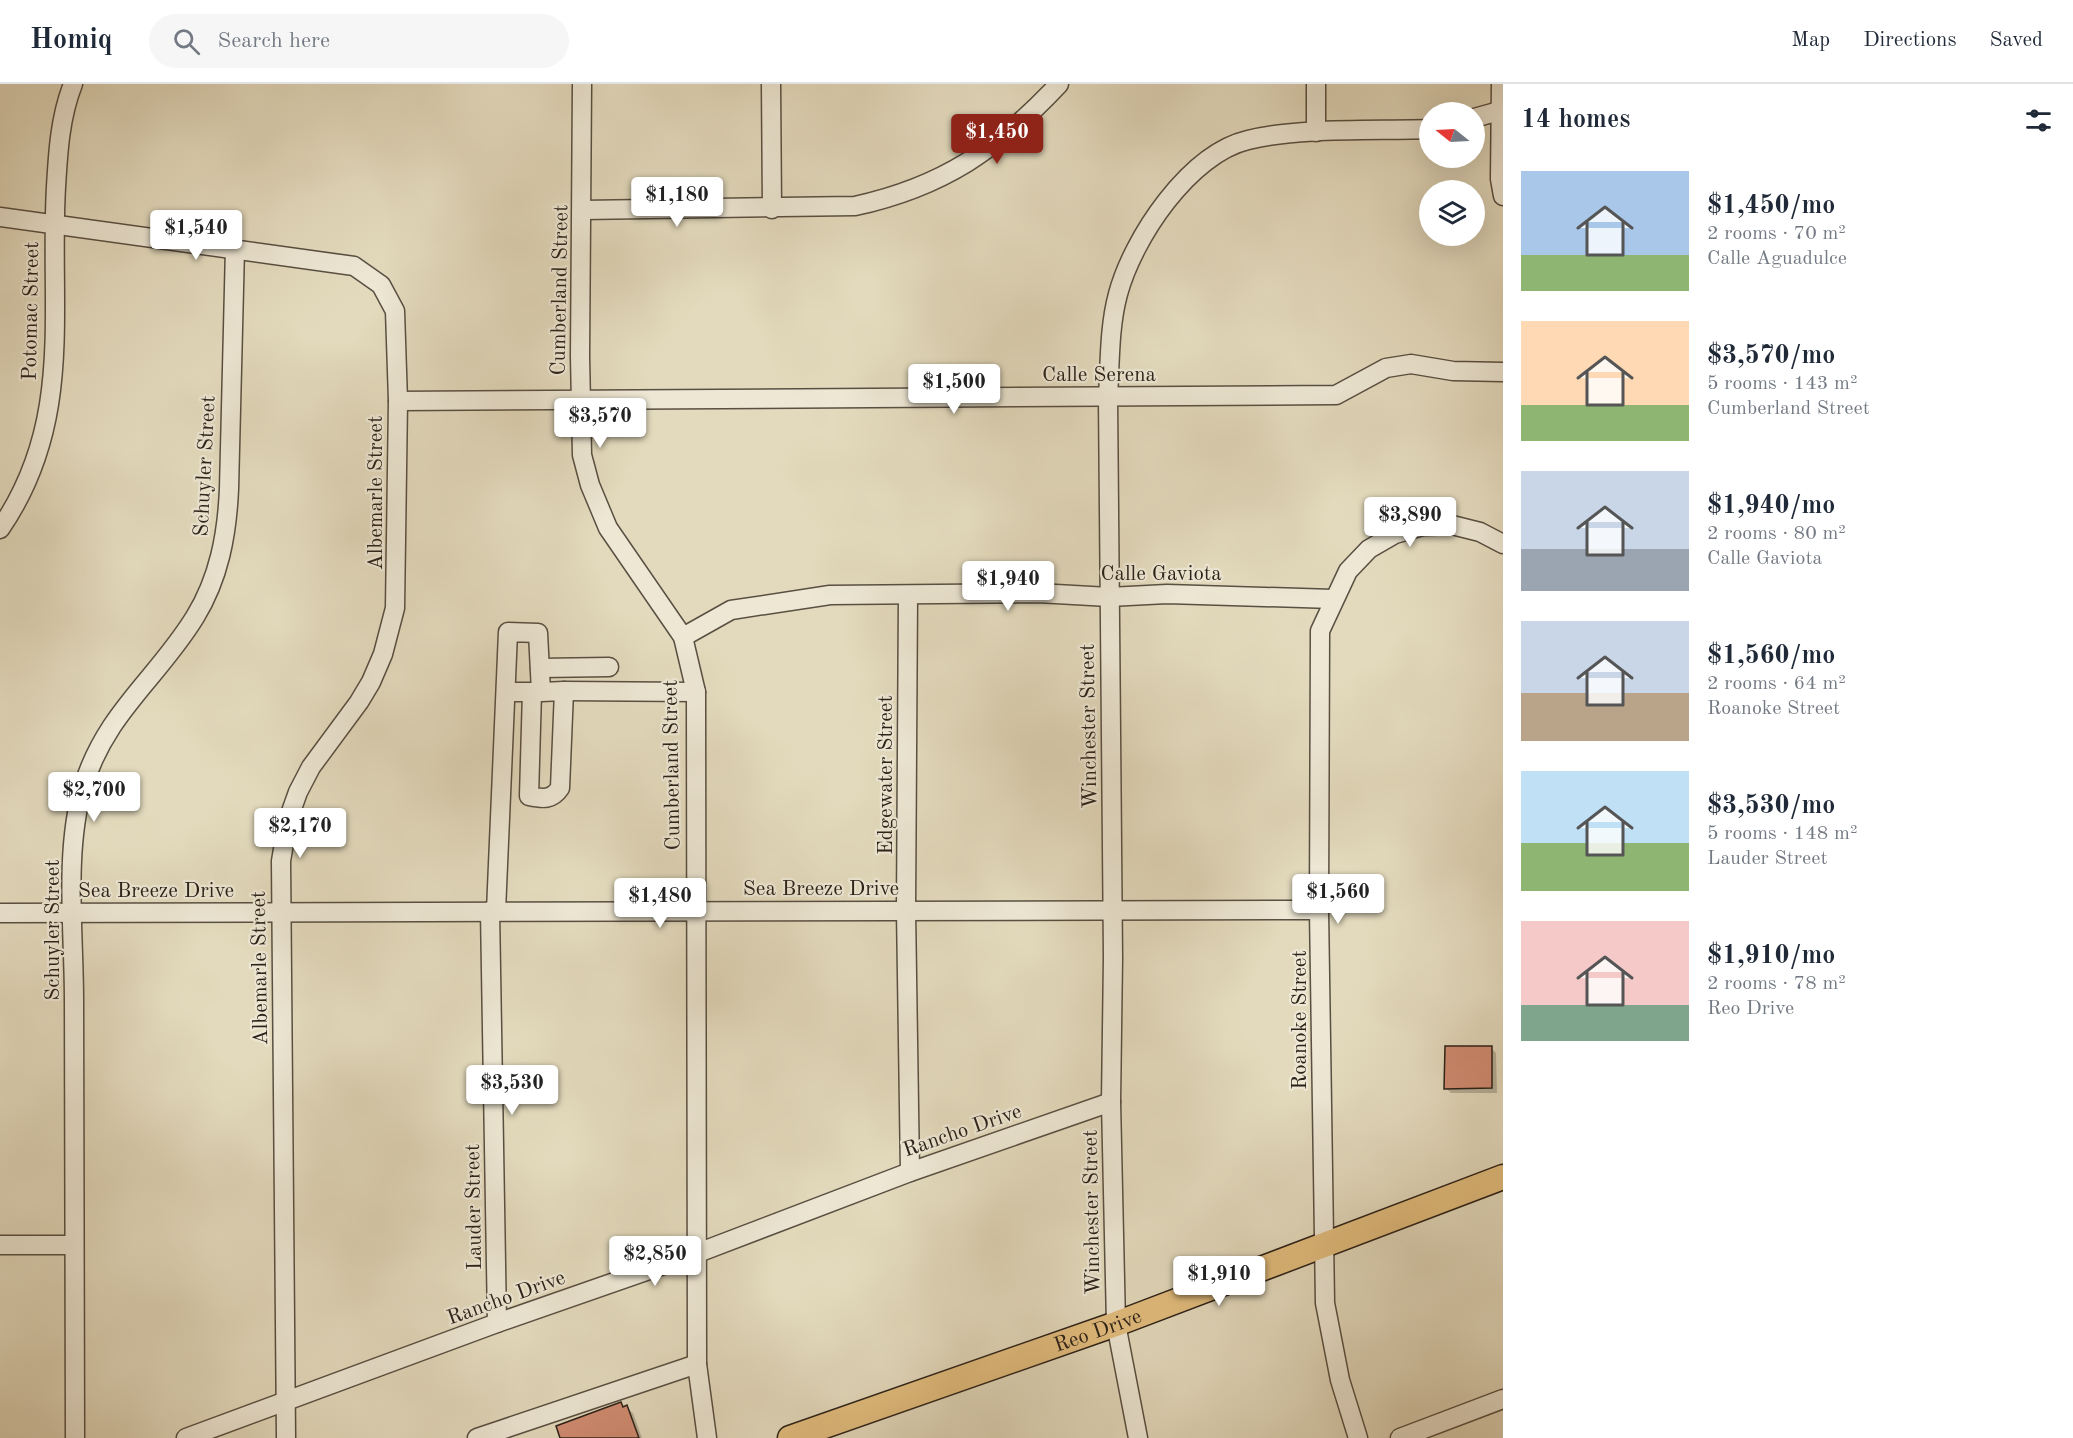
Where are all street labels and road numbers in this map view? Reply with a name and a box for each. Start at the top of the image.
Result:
street label: Cumberland Street [549,204,572,376]
street label: Potomac Street [20,241,43,381]
street label: Calle Serena [1042,365,1156,386]
street label: Schuyler Street [191,395,220,537]
street label: Albemarle Street [366,416,387,570]
street label: Calle Gaviota [1100,564,1222,585]
street label: Winchester Street [1078,643,1101,809]
street label: Cumberland Street [661,679,684,851]
street label: Edgewater Street [876,695,897,855]
street label: Schuyler Street [43,859,64,1001]
street label: Sea Breeze Drive [743,879,899,900]
street label: Sea Breeze Drive [78,881,234,902]
street label: Albemarle Street [249,890,272,1045]
street label: Roanoke Street [1290,950,1311,1090]
street label: Rancho Drive [900,1101,1025,1162]
street label: Winchester Street [1081,1129,1104,1295]
street label: Lauder Street [463,1144,486,1270]
street label: Rancho Drive [445,1267,568,1329]
street label: Reo Drive [1052,1306,1145,1357]

